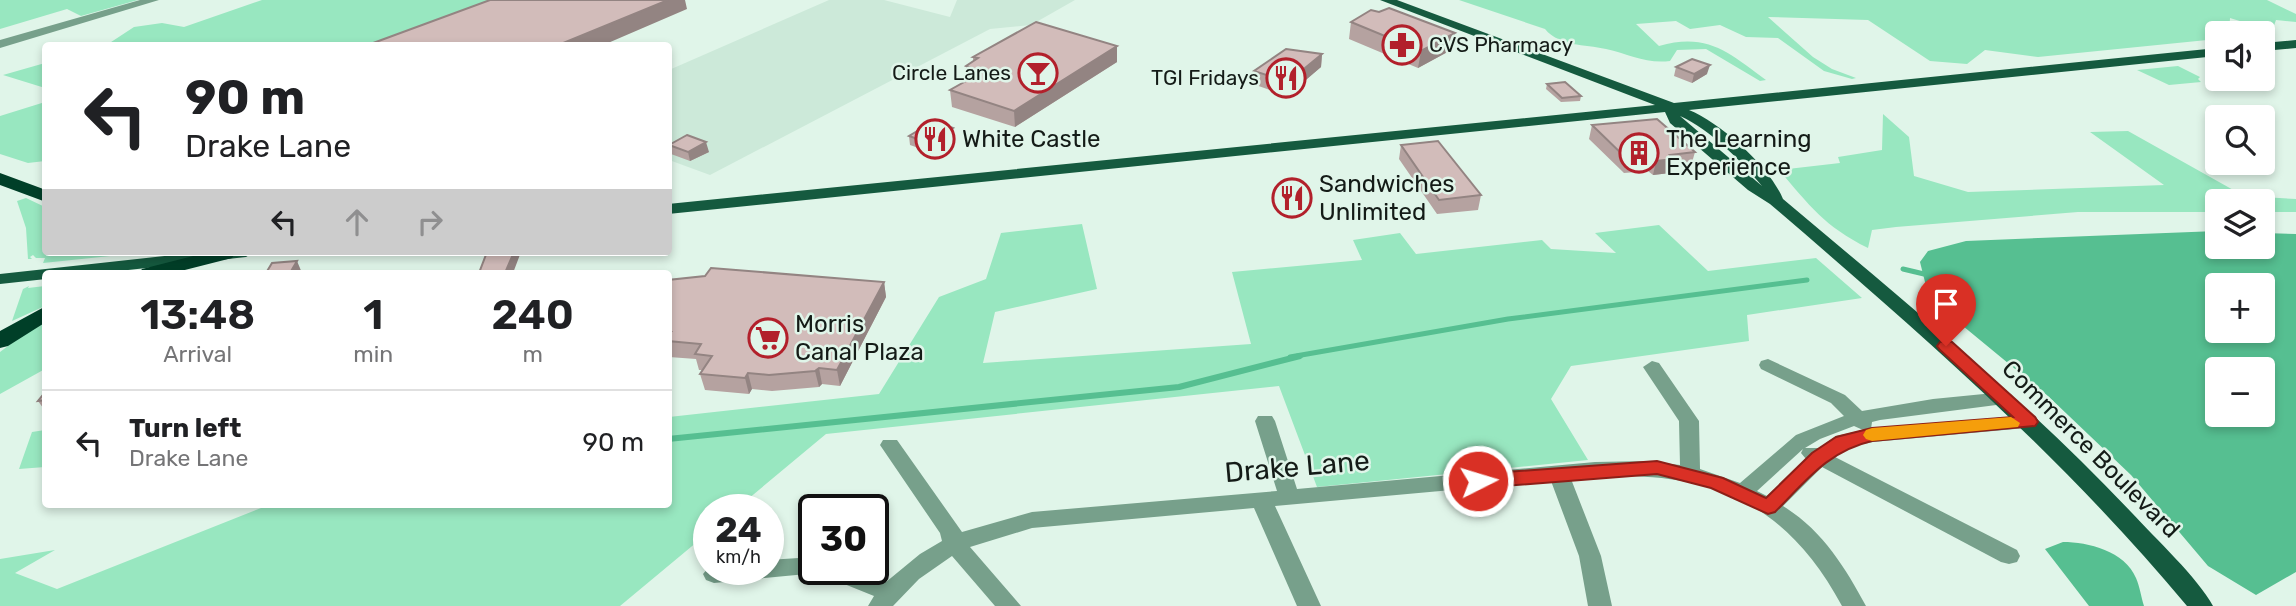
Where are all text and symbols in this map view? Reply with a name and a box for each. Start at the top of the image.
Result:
map controls [2205,21,2275,427]
button: sound [2205,21,2275,91]
pharmacy icon: CVS Pharmacy [1381,24,1423,66]
place label: CVS Pharmacy [1429,32,1574,57]
bar icon: Circle Lanes [1017,52,1059,94]
restaurant icon: TGI Fridays [1265,57,1307,99]
place label: Circle Lanes [892,60,1011,85]
place label: TGI Fridays [1151,65,1259,90]
text: 90 m [185,68,305,126]
icon: left [70,70,161,161]
button: search [2205,105,2275,175]
restaurant icon: White Castle [914,118,956,160]
place label: White Castle [962,125,1100,153]
place label: The Learning Experience [1666,125,1812,181]
text: Drake Lane [185,127,351,165]
building icon: The Learning Experience [1618,132,1660,174]
place label: Sandwiches Unlimited [1319,170,1455,226]
restaurant icon: Sandwiches Unlimited [1271,177,1313,219]
button: layers [2205,189,2275,259]
icon: left [265,203,303,241]
icon: ahead [338,203,376,241]
icon: right [411,203,449,241]
button: + [2205,273,2275,343]
pin [1916,274,1976,346]
icon: arrive [1927,285,1965,323]
text: 13:48 [140,290,255,340]
text: 1 [363,290,383,340]
text: 240 [491,290,574,340]
place label: Morris Canal Plaza [795,310,924,366]
supermarket icon: Morris Canal Plaza [747,317,789,359]
text: Arrival [163,340,232,368]
text: min [353,340,393,368]
text: m [522,340,543,368]
street label: Commerce Boulevard [1996,354,2186,544]
button: − [2205,357,2275,427]
text: Turn left [129,413,241,444]
icon: left [70,424,108,462]
text: 90 m [583,427,644,458]
text: Drake Lane [129,444,248,472]
street label: Drake Lane [1223,444,1371,489]
position arrow [1441,444,1515,518]
speed limit sign: 30 [798,494,889,585]
text: 24 [715,509,762,551]
text: km/h [716,546,761,568]

